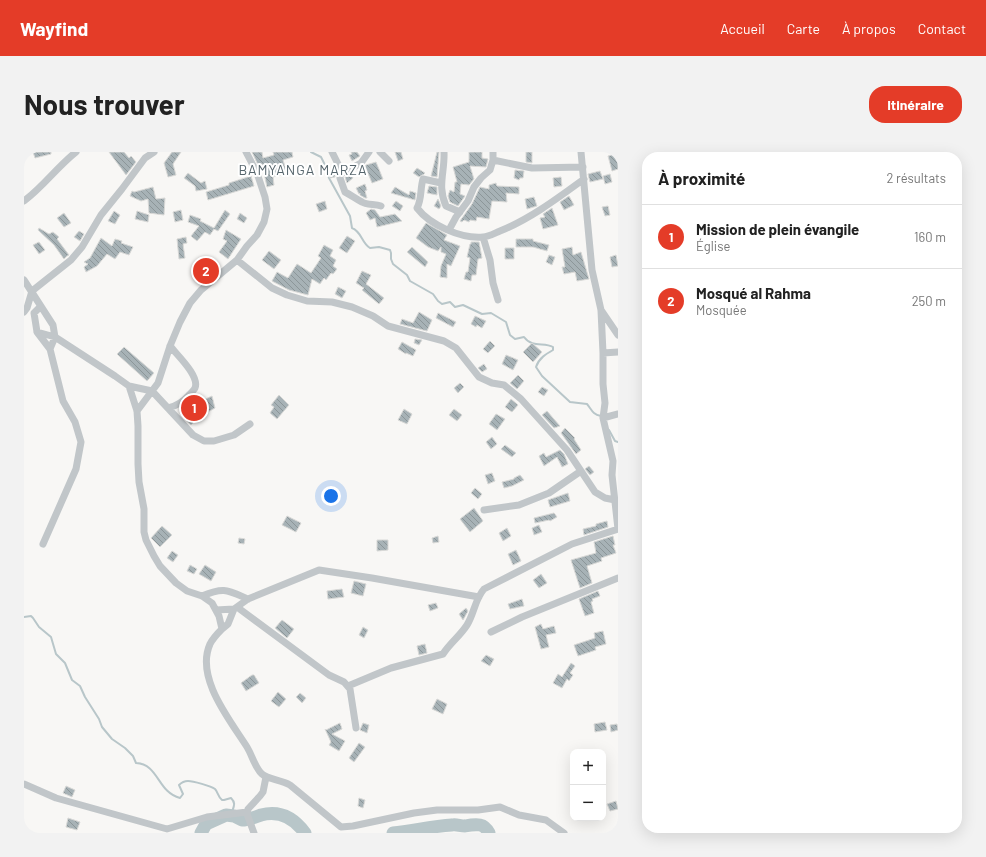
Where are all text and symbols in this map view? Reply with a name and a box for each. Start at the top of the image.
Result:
text: Wayfind [20,17,88,40]
text: Accueil [720,20,765,37]
text: Carte [787,20,820,37]
text: À propos [842,20,896,37]
text: Contact [918,20,966,37]
button: Itinéraire [869,86,962,123]
text: Nous trouver [24,87,185,121]
district label: BAMYANGA MARZA [239,161,367,178]
text: À proximité [658,168,745,188]
text: 2 résultats [886,170,946,186]
text: Mission de plein évangile [696,220,859,238]
text: 1 [669,229,673,245]
text: 160 m [914,229,946,245]
text: Église [696,238,730,254]
pin: 2 [193,256,219,286]
text: Mosqué al Rahma [696,284,811,302]
text: 2 [667,293,675,309]
text: 250 m [912,293,946,309]
text: Mosquée [696,302,747,318]
pin: 1 [181,393,207,423]
your location [321,486,341,506]
map controls [570,749,606,821]
button: + [570,749,606,785]
button: − [570,785,606,821]

